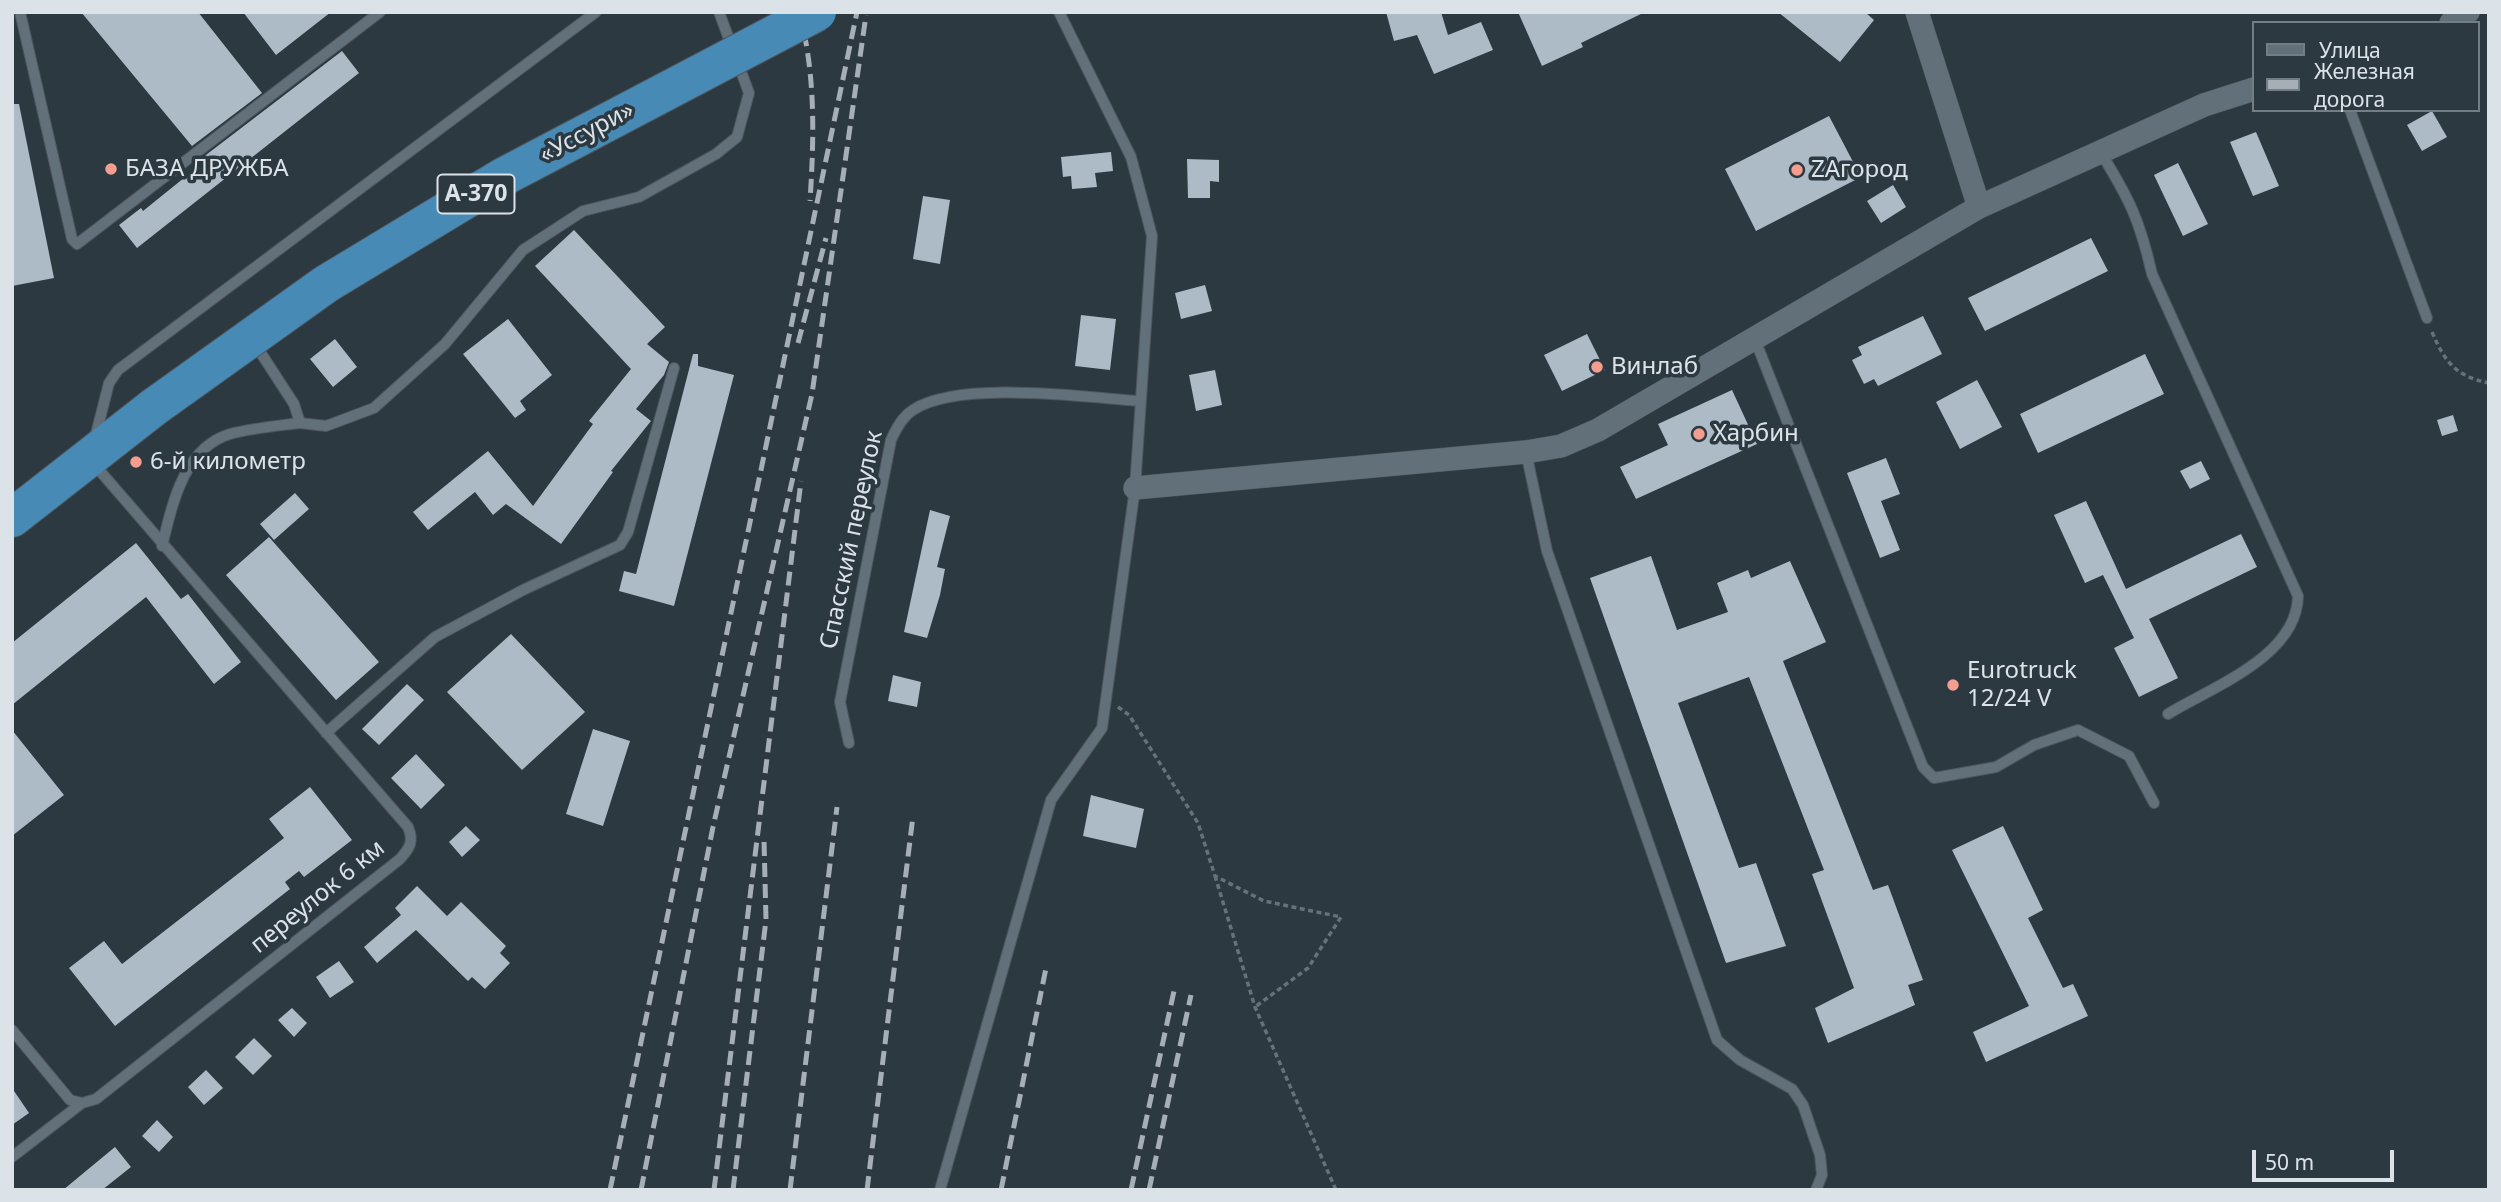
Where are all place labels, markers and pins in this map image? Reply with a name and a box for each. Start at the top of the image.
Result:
place label: БАЗА ДРУЖБА [125,155,289,183]
place label: ZAгород [1811,156,1908,184]
marker: БАЗА ДРУЖБА [103,161,119,177]
marker: ZAгород [1789,162,1805,178]
place label: Винлаб [1611,353,1698,381]
marker: Винлаб [1589,359,1605,375]
place label: Харбин [1713,420,1799,448]
marker: Харбин [1691,426,1707,442]
place label: 6-й километр [150,448,306,476]
marker: 6-й километр [128,454,144,470]
place label: Eurotruck 12/24 V [1967,657,2077,713]
marker: Eurotruck 12/24 V [1945,677,1961,693]

